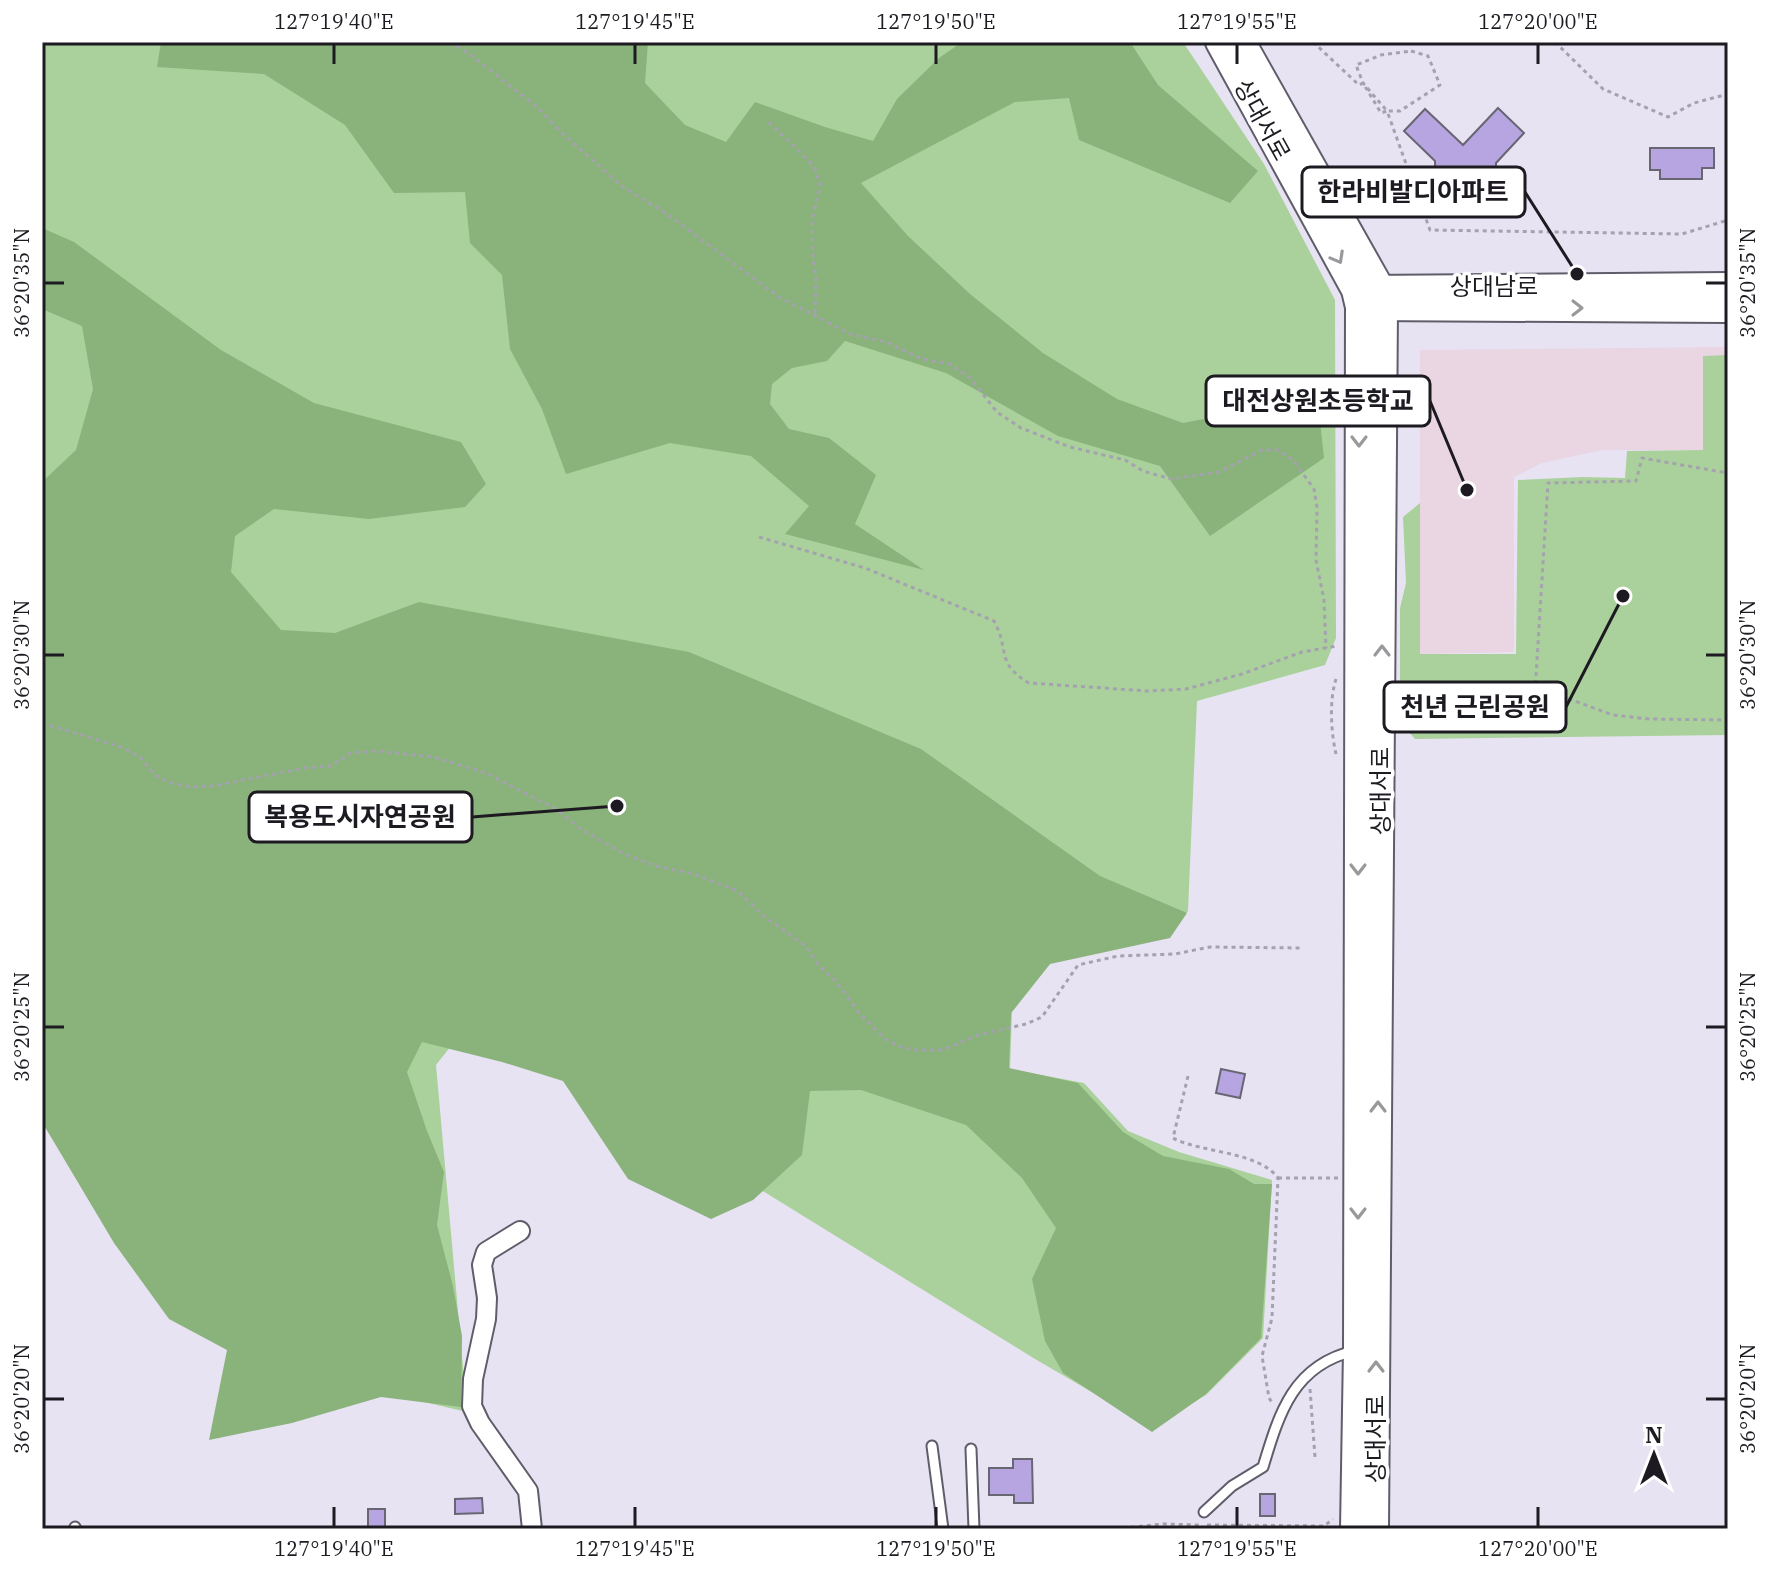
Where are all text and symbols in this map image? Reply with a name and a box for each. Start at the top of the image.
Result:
text: 127°19'40"E [274,8,394,35]
text: 127°19'45"E [575,8,695,35]
text: 127°19'50"E [876,8,996,35]
text: 127°19'55"E [1177,8,1297,35]
text: 127°20'00"E [1478,8,1598,35]
street label: 상대서로 [1227,73,1298,166]
callout: 한라비발디아파트 [1302,167,1525,217]
text: 한라비발디아파트 [1317,174,1509,208]
text: 36°20'35"N [8,228,35,338]
text: 36°20'35"N [1734,228,1761,338]
one-way arrow [1328,249,1343,264]
street label: 상대남로 [1450,270,1538,302]
one-way arrow [1571,299,1584,317]
callout: 대전상원초등학교 [1206,376,1430,426]
text: 대전상원초등학교 [1222,383,1414,417]
one-way arrow [1350,435,1368,448]
text: 36°20'30"N [8,600,35,710]
text: 36°20'30"N [1734,600,1761,710]
one-way arrow [1373,644,1390,657]
callout: 천년 근린공원 [1384,682,1566,732]
text: 천년 근린공원 [1400,689,1550,723]
street label: 상대서로 [1364,747,1396,835]
callout: 복용도시자연공원 [249,792,472,842]
text: 복용도시자연공원 [264,799,456,833]
one-way arrow [1349,863,1367,876]
text: 36°20'25"N [8,972,35,1082]
text: 36°20'25"N [1734,972,1761,1082]
one-way arrow [1369,1100,1387,1113]
one-way arrow [1349,1207,1367,1220]
text: 36°20'20"N [8,1344,35,1454]
text: 36°20'20"N [1734,1344,1761,1454]
one-way arrow [1367,1360,1385,1373]
street label: 상대서로 [1359,1395,1391,1483]
north arrow [1614,1415,1694,1495]
text: N [1645,1420,1663,1449]
text: 127°19'40"E [274,1535,394,1562]
text: 127°19'45"E [575,1535,695,1562]
text: 127°19'50"E [876,1535,996,1562]
text: 127°19'55"E [1177,1535,1297,1562]
text: 127°20'00"E [1478,1535,1598,1562]

